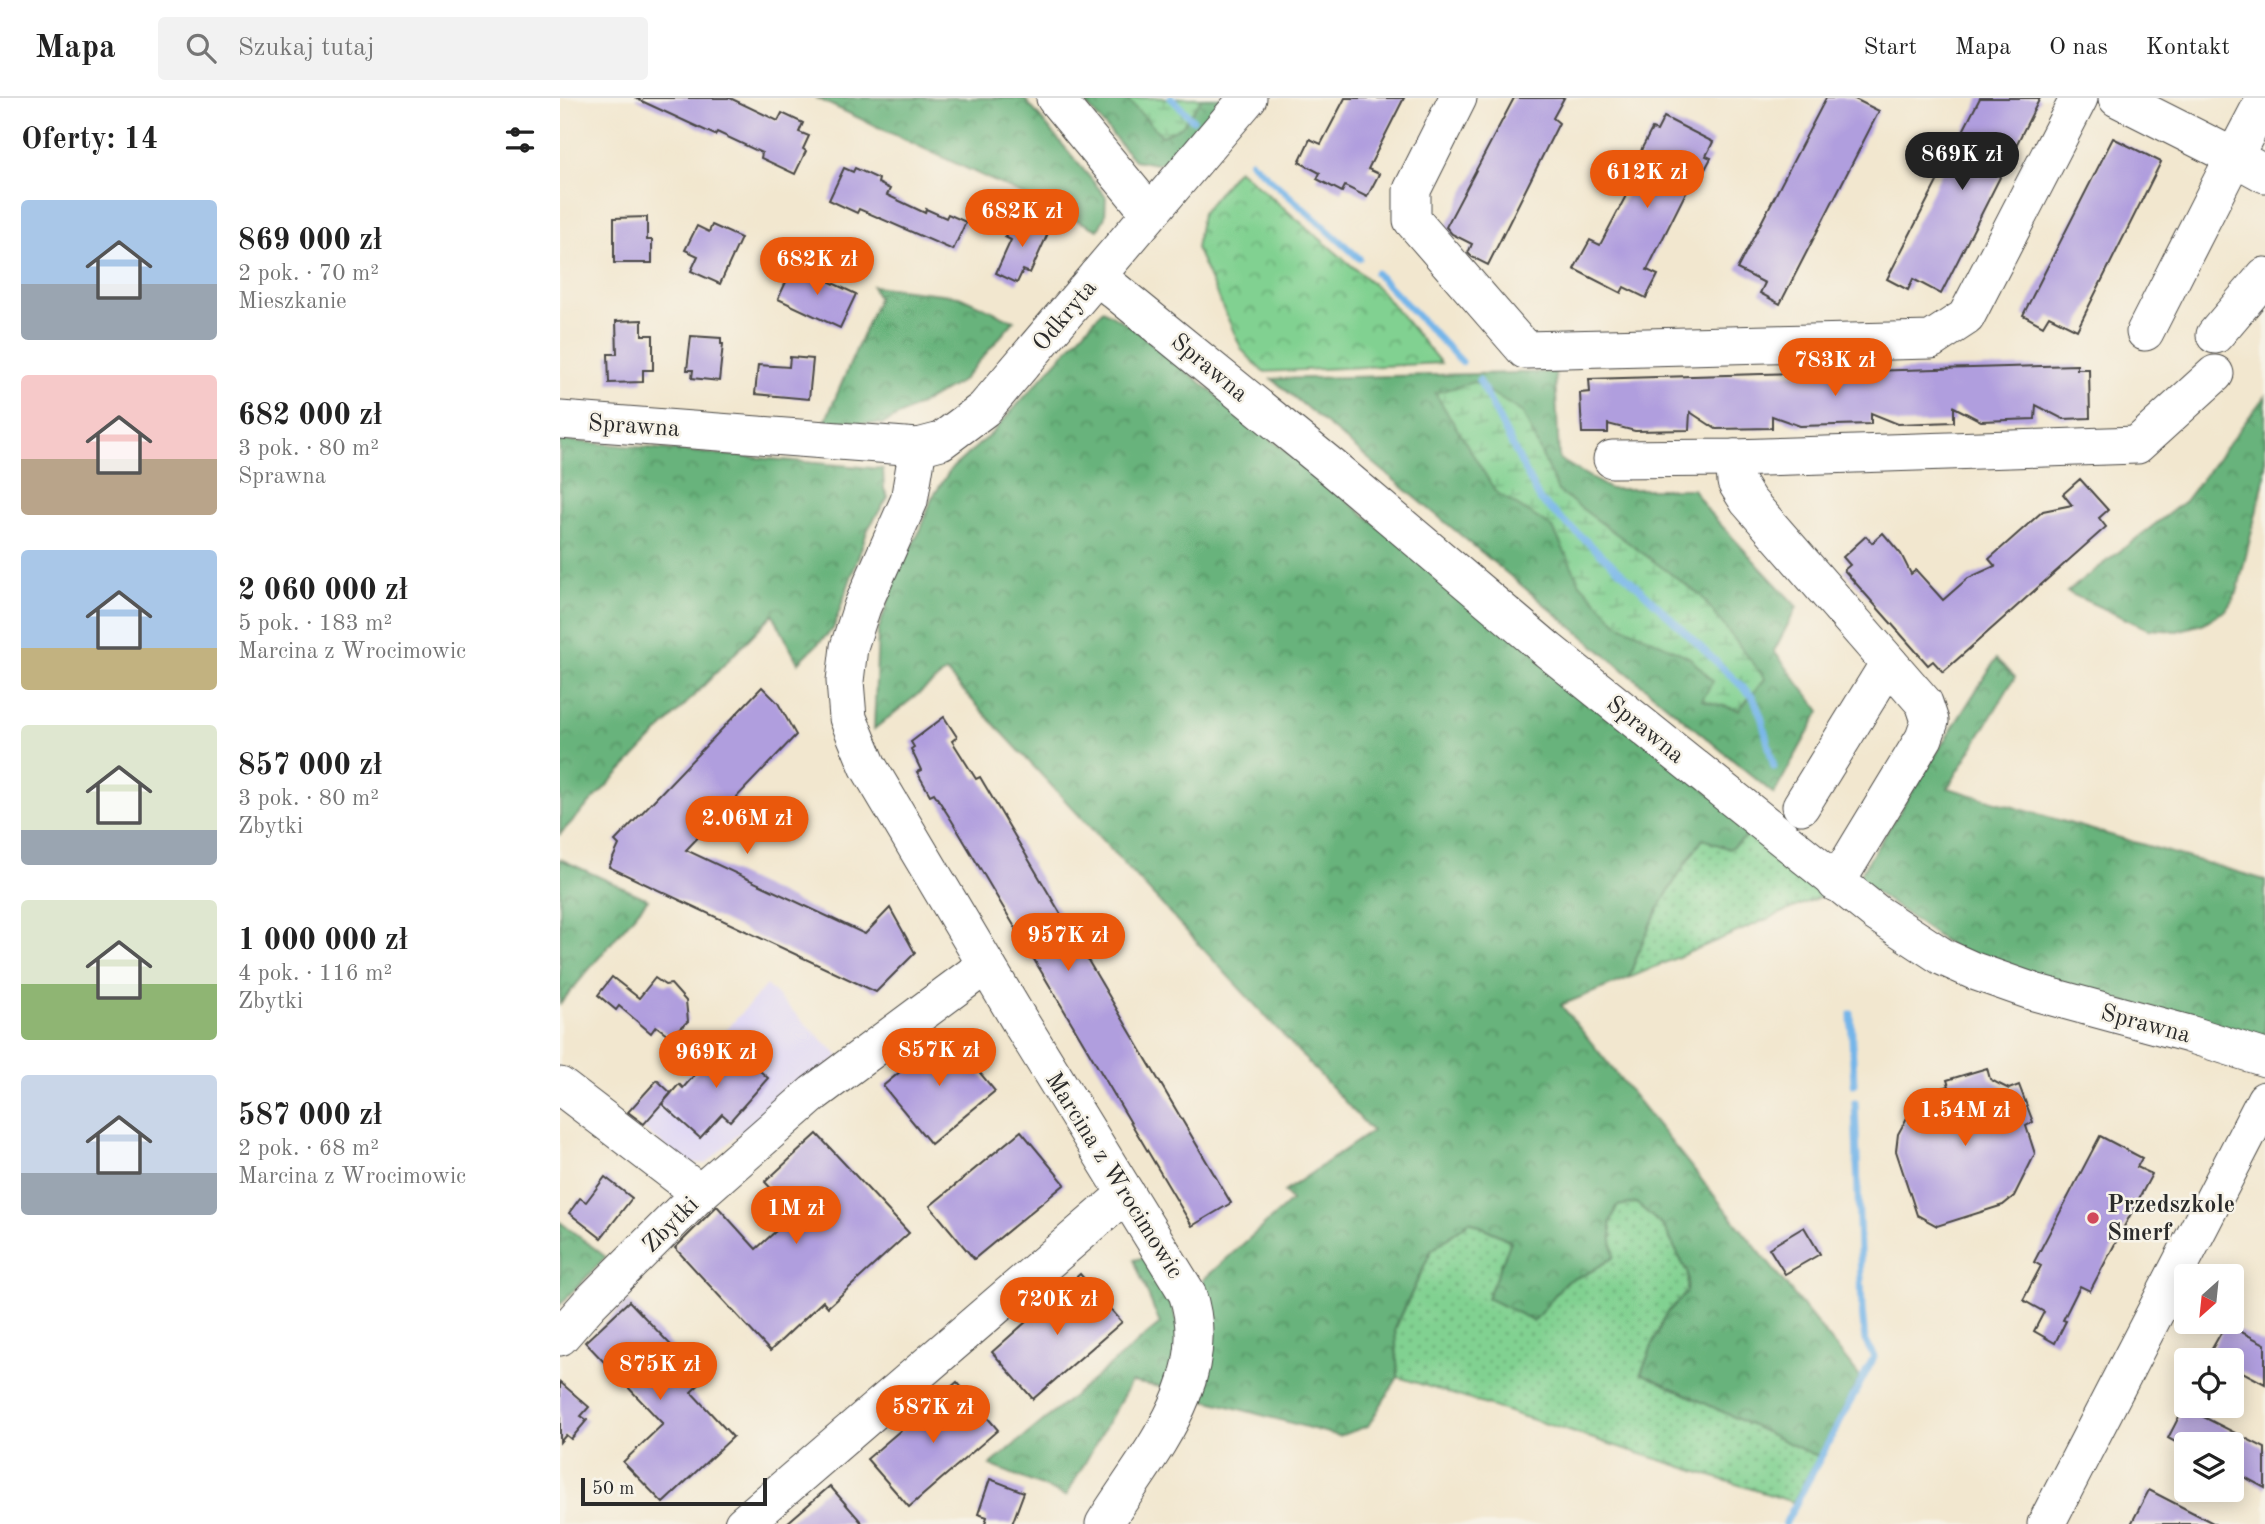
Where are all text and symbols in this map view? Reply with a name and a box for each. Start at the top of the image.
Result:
search box [158,17,648,80]
icon: search [182,29,220,67]
text: Mapa [35,32,116,65]
text: Szukaj tutaj [238,35,375,61]
text: Start [1863,36,1917,60]
text: Mapa [1955,36,2011,60]
text: O nas [2049,36,2108,60]
text: Kontakt [2146,36,2230,60]
icon: filters [501,121,539,159]
text: Oferty: 14 [21,125,158,155]
pin: 869K zł [1897,132,2027,192]
text: 869K zł [1921,143,2003,166]
pin: 612K zł [1582,150,1712,210]
text: 612K zł [1606,161,1688,184]
pin: 682K zł [957,190,1087,249]
text: 682K zł [981,200,1063,223]
text: 869 000 zł [238,226,382,256]
icon: home [77,228,161,312]
pin: 682K zł [752,238,882,297]
text: 682K zł [776,248,858,271]
text: 2 pok. · 70 m² [238,262,379,285]
street label: Odkryta [1029,276,1102,356]
text: Mieszkanie [238,290,347,313]
street label: Sprawna [1166,330,1252,407]
pin: 783K zł [1770,338,1900,398]
text: 783K zł [1794,349,1876,372]
text: 682 000 zł [238,401,382,431]
icon: home [77,403,161,487]
street label: Sprawna [587,412,681,442]
text: 3 pok. · 80 m² [238,437,379,460]
text: Sprawna [238,465,326,488]
text: 2 060 000 zł [238,576,408,606]
icon: home [77,578,161,662]
text: 5 pok. · 183 m² [238,612,392,635]
text: Marcina z Wrocimowic [238,640,466,663]
street label: Sprawna [1601,692,1688,769]
text: 857 000 zł [238,751,382,781]
icon: home [77,753,161,837]
text: 3 pok. · 80 m² [238,787,379,810]
pin: 2.06M zł [675,796,819,856]
text: 2.06M zł [701,807,793,830]
text: Zbytki [238,815,303,838]
pin: 957K zł [1003,914,1133,973]
text: 957K zł [1027,924,1109,947]
text: 1 000 000 zł [238,926,408,956]
icon: home [77,928,161,1012]
text: 4 pok. · 116 m² [238,962,392,985]
text: Zbytki [238,990,303,1013]
street label: Sprawna [2098,1001,2193,1048]
pin: 857K zł [874,1028,1004,1088]
pin: 969K zł [651,1030,781,1090]
text: 857K zł [898,1039,980,1062]
text: 969K zł [675,1041,757,1064]
street label: Marcina z Wrocimowic [1040,1069,1187,1283]
pin: 1.54M zł [1893,1088,2037,1148]
text: 1.54M zł [1919,1099,2011,1122]
text: 587 000 zł [238,1101,382,1131]
icon: home [77,1103,161,1187]
text: 2 pok. · 68 m² [238,1137,379,1160]
text: Marcina z Wrocimowic [238,1165,466,1188]
pin: 1M zł [747,1186,845,1246]
street label: Zbytki [639,1193,704,1258]
place label: Przedszkole Smerf [2107,1194,2235,1246]
text: 1M zł [767,1197,825,1220]
marker: Przedszkole Smerf [2085,1210,2101,1226]
north arrow [2174,1264,2244,1334]
map controls [2174,1264,2244,1502]
pin: 720K zł [992,1278,1122,1337]
text: 720K zł [1016,1288,1098,1311]
pin: 875K zł [595,1342,725,1402]
button: locate [2174,1348,2244,1418]
text: 875K zł [619,1353,701,1376]
pin: 587K zł [868,1386,998,1445]
text: 587K zł [892,1396,974,1419]
button: layers [2174,1432,2244,1502]
scale bar [581,1475,766,1507]
text: 50 m [592,1480,634,1499]

